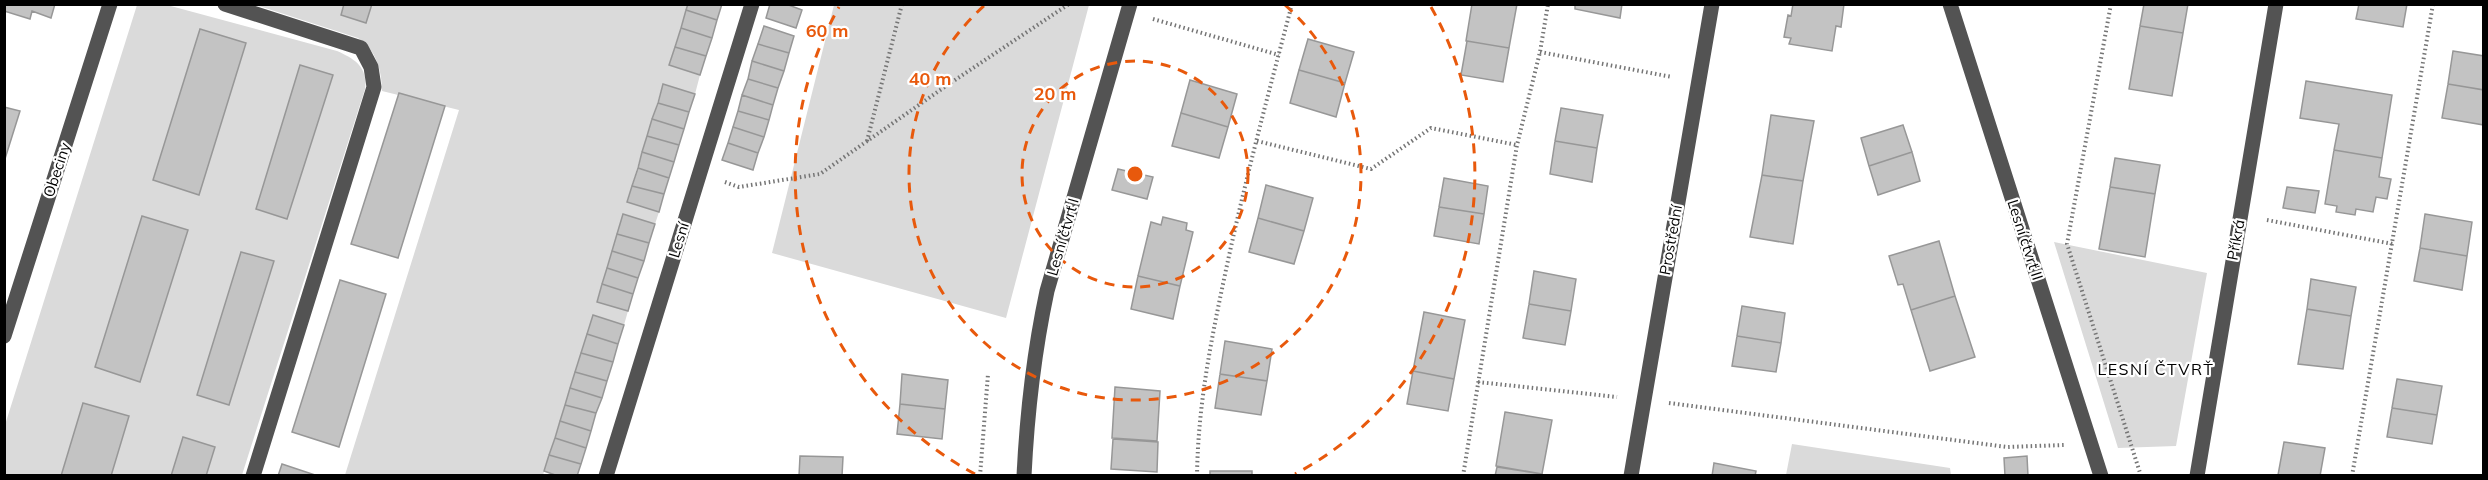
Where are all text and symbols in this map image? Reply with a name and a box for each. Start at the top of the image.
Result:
text: 60 m [806,19,848,42]
text: 40 m [909,67,951,90]
text: 20 m [1034,82,1076,105]
street label: Obeciny [39,140,74,200]
centre of rings [1125,164,1145,184]
street label: Lesní čtvrť I [1042,196,1083,278]
street label: Lesní čtvrť II [2004,197,2047,282]
street label: Prostřední [1655,202,1686,277]
street label: Lesní [664,218,693,260]
street label: Příkrá [2223,218,2248,262]
district label: LESNÍ ČTVRŤ [2098,359,2214,379]

